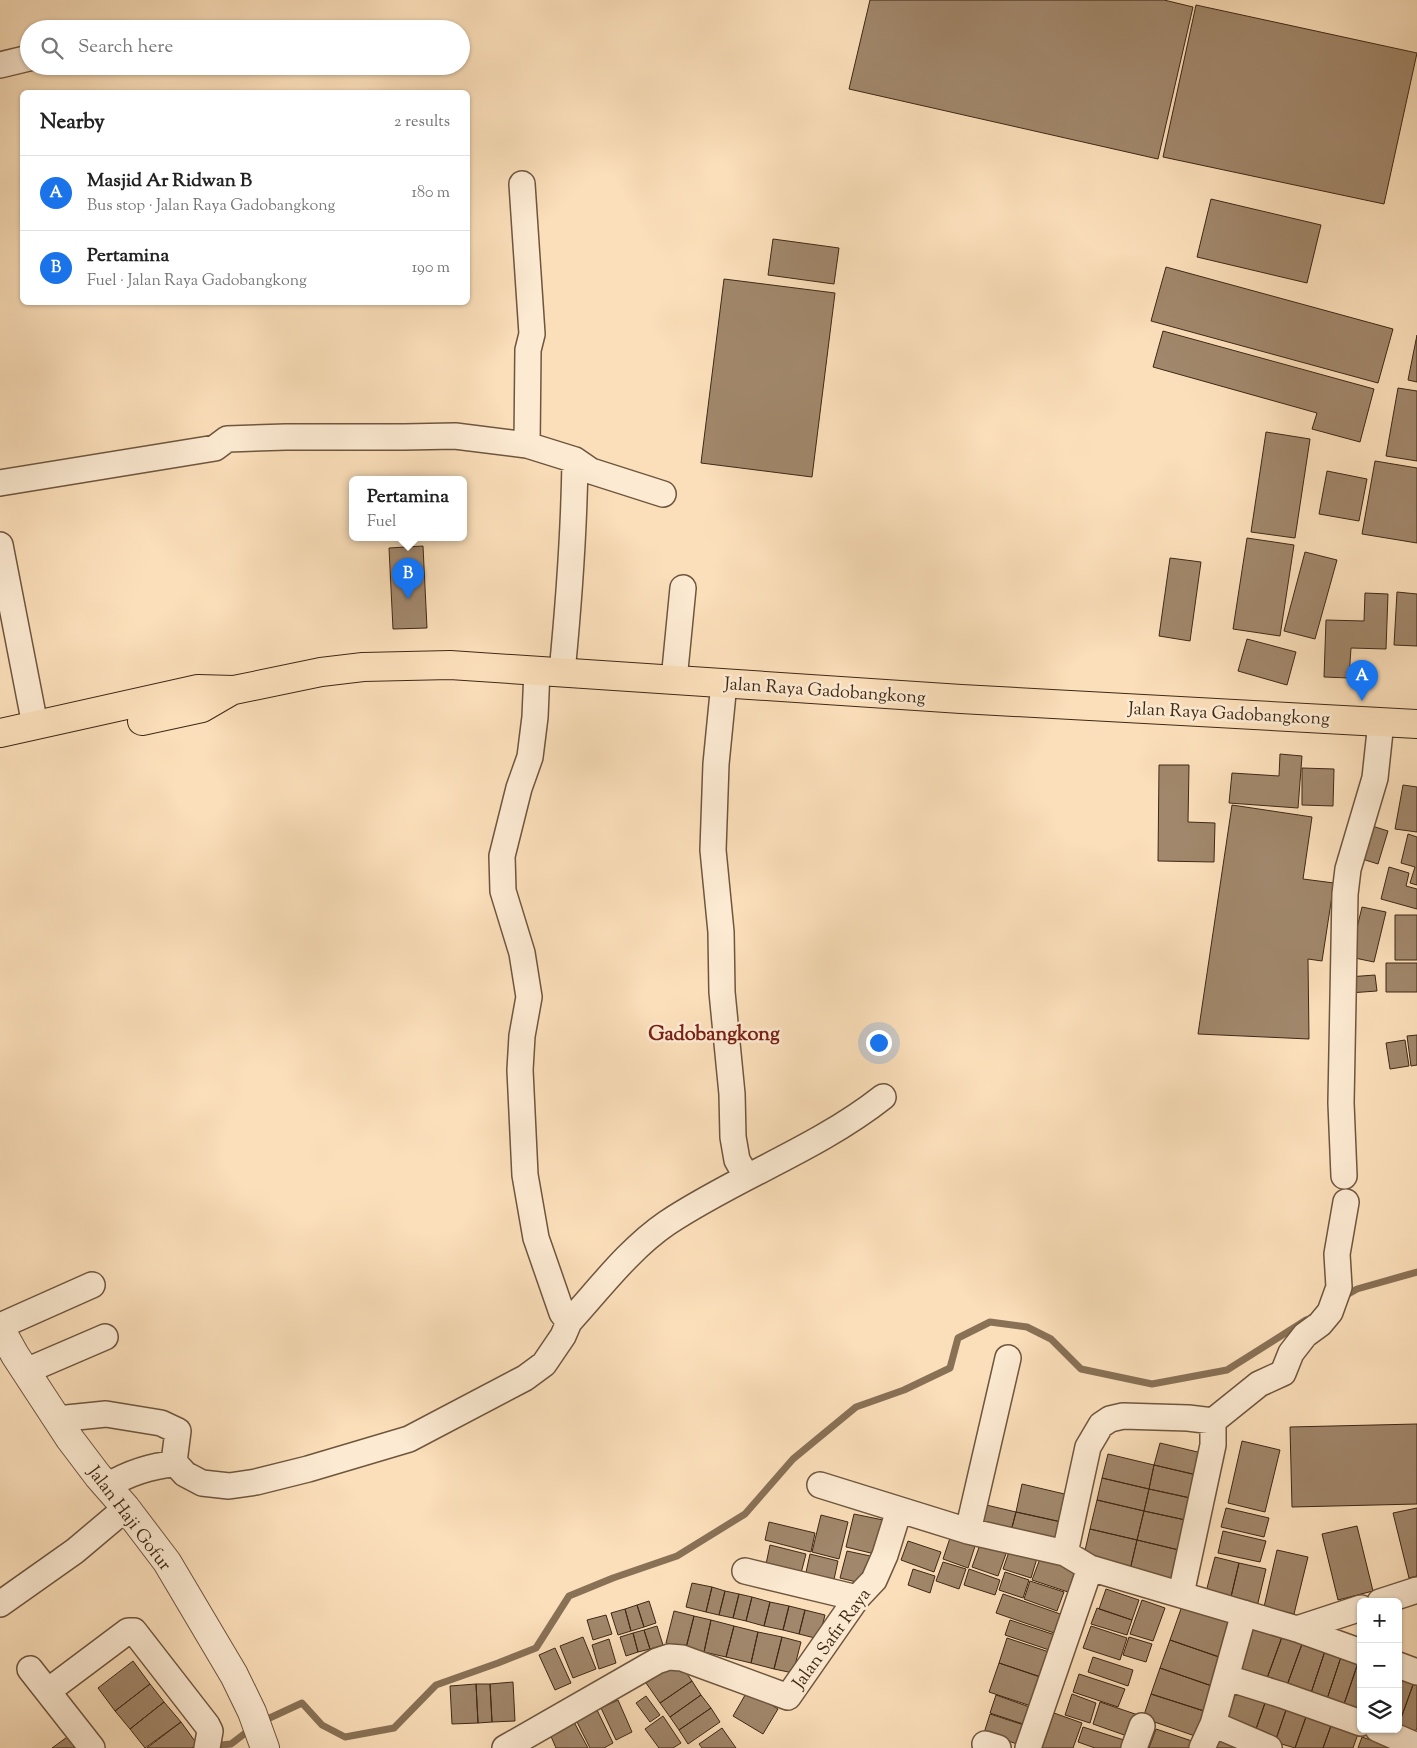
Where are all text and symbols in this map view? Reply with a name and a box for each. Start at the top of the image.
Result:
search box [20,20,470,75]
icon: search [38,34,66,62]
text: Search here [78,34,173,61]
text: Nearby [40,108,105,138]
text: 2 results [394,111,450,134]
text: Masjid Ar Ridwan B [87,168,252,195]
text: A [50,182,63,205]
text: 180 m [411,182,450,205]
text: Bus stop · Jalan Raya Gadobangkong [87,195,335,218]
text: Pertamina [87,243,169,270]
text: B [51,257,61,280]
text: 190 m [412,257,450,280]
text: Fuel · Jalan Raya Gadobangkong [87,270,307,293]
popup [349,476,467,541]
text: Pertamina [367,484,449,511]
text: Fuel [367,511,397,534]
pin: B [392,558,424,599]
pin: A [1346,660,1378,701]
street label: Jalan Raya Gadobangkong [722,672,927,712]
street label: Jalan Raya Gadobangkong [1126,697,1331,733]
district label: Gadobangkong [648,1021,780,1050]
your location [866,1030,892,1056]
street label: Jalan Haji Gofur [80,1460,177,1577]
street label: Jalan Safir Raya [787,1583,878,1696]
map controls [1357,1598,1402,1733]
button: + [1357,1598,1402,1643]
button: − [1357,1643,1402,1688]
button: layers [1357,1688,1402,1733]

